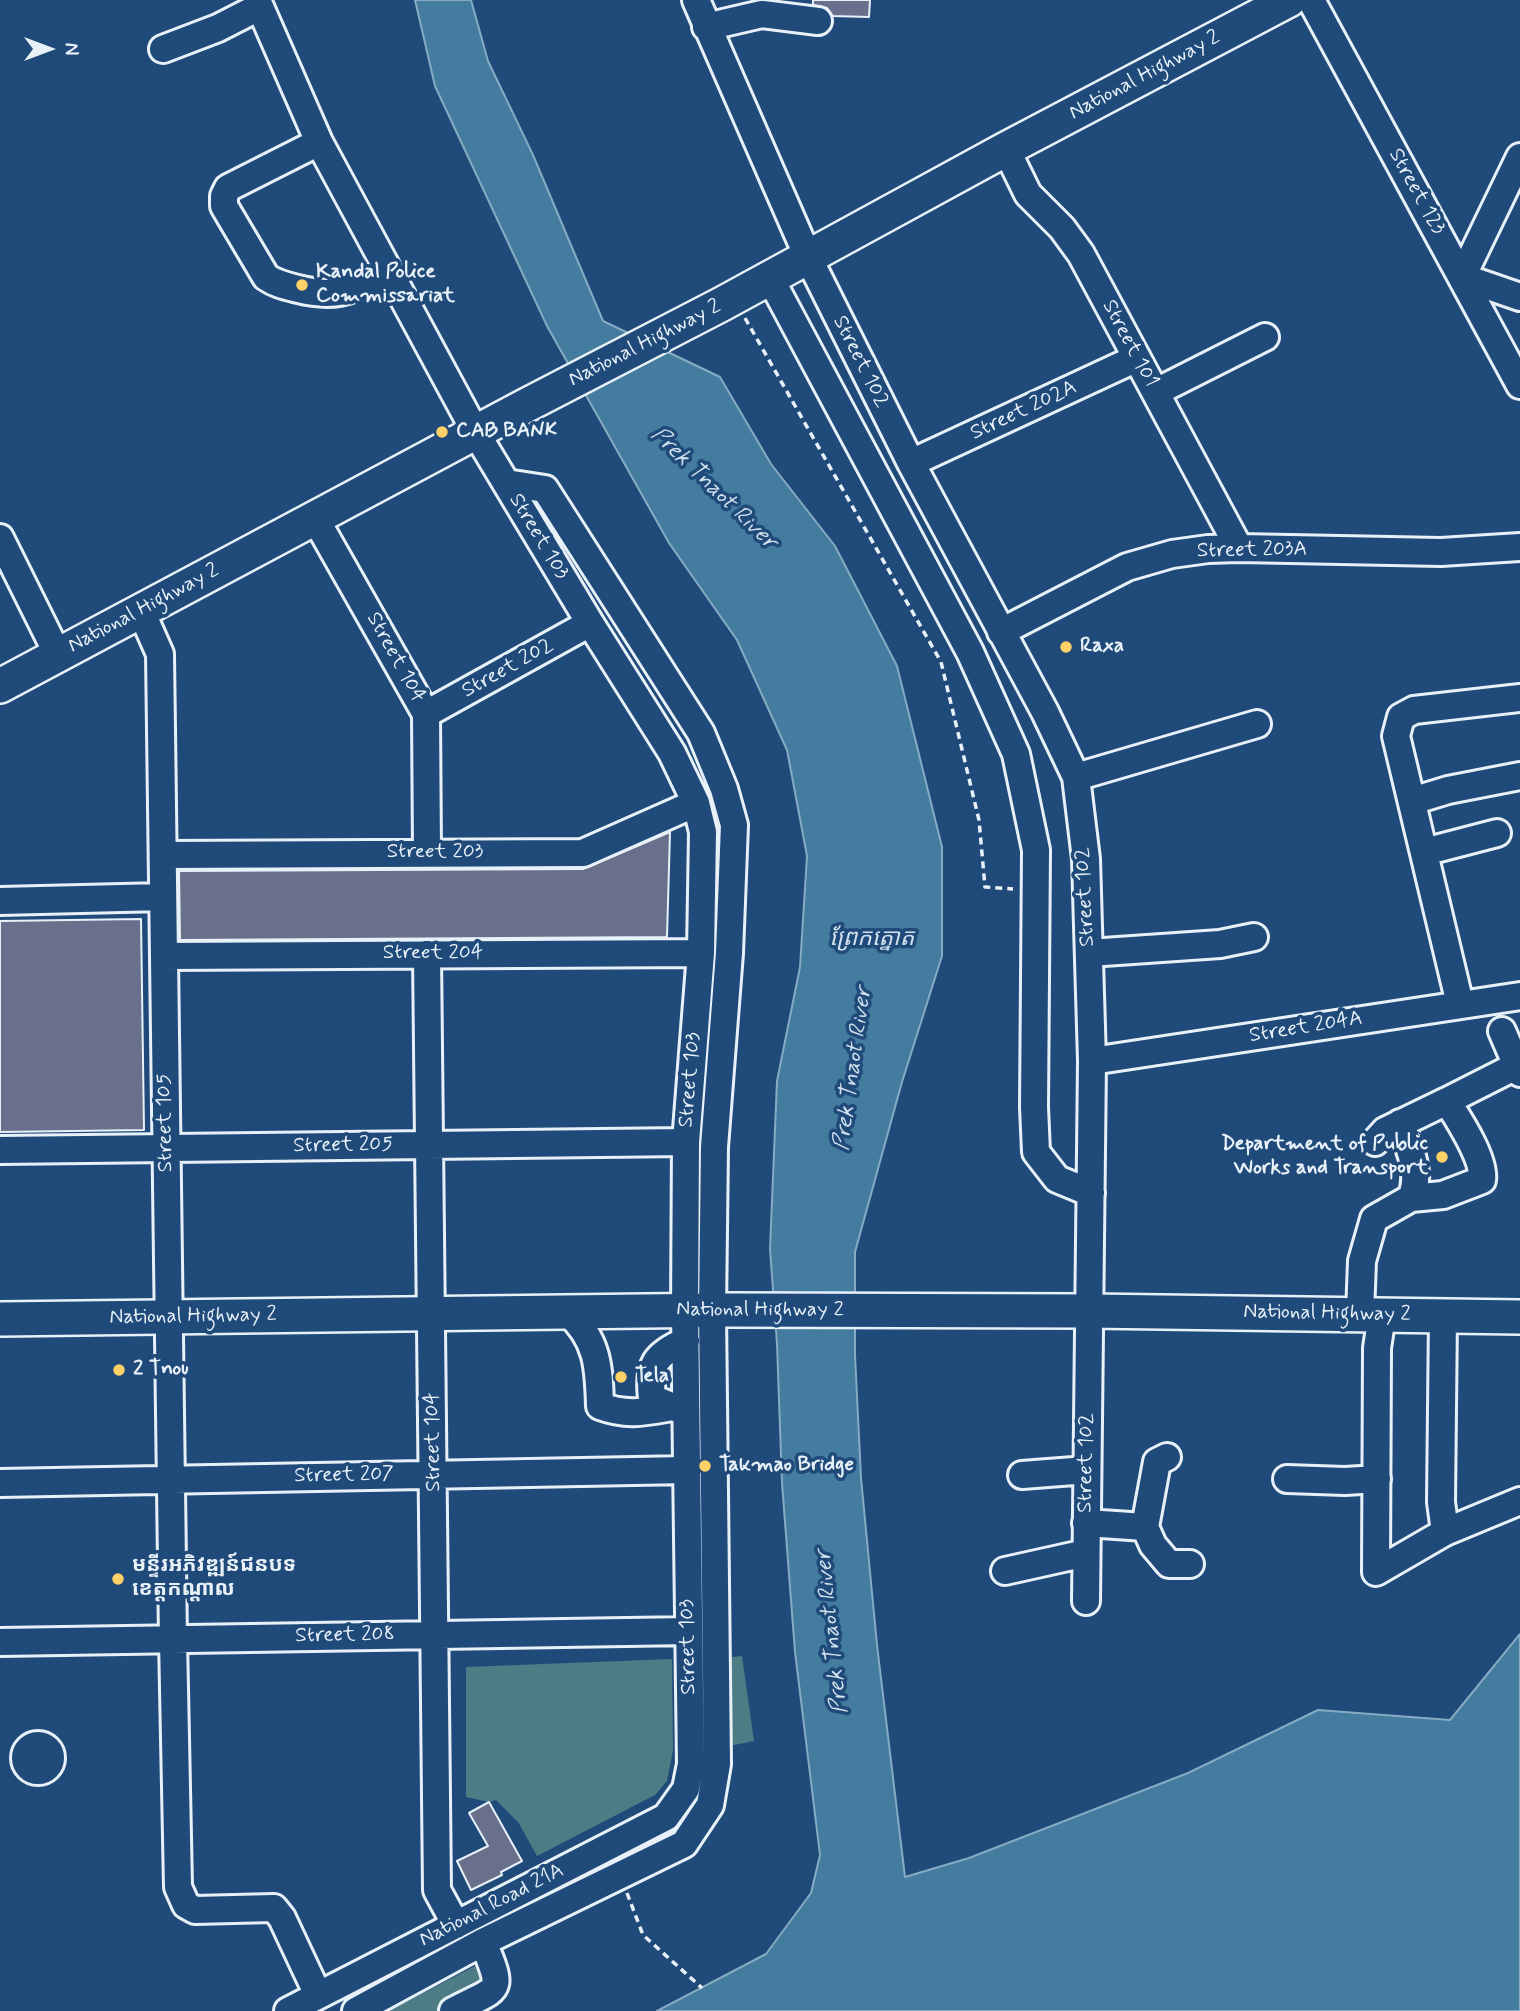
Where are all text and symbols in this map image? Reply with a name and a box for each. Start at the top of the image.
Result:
north arrow [14,14,84,84]
street label: National Highway 2 [1065,26,1225,126]
text: N [58,43,83,55]
street label: Street 123 [1382,144,1450,240]
place label: Kandal Police Commissariat [316,260,455,310]
marker: Kandal Police Commissariat [294,277,310,293]
street label: National Highway 2 [565,295,725,393]
street label: Street 101 [1095,296,1163,392]
street label: Street 102 [826,312,894,412]
street label: Street 202A [967,375,1081,447]
place label: CAB BANK [456,419,557,445]
water label: Prek Tnaot River [644,422,782,556]
marker: CAB BANK [434,424,450,440]
street label: Street 103 [503,489,573,585]
street label: Street 203A [1197,537,1307,565]
street label: National Highway 2 [64,559,224,659]
street label: Street 104 [360,608,430,708]
street label: Street 202 [458,634,558,704]
place label: Raxa [1080,634,1124,660]
marker: Raxa [1058,639,1074,655]
street label: Street 203 [387,840,483,866]
street label: Street 102 [1071,847,1101,947]
water label: ព្រែកត្នោត [830,926,914,954]
street label: Street 204 [383,941,483,967]
water label: Prek Tnaot River [829,986,879,1152]
street label: Street 204A [1248,1007,1364,1049]
street label: Street 103 [674,1031,708,1129]
street label: Street 105 [153,1073,179,1173]
place label: Department of Public Works and Transport [1221,1132,1428,1182]
street label: Street 205 [293,1133,393,1159]
marker: Department of Public Works and Transport [1434,1149,1450,1165]
street label: National Highway 2 [676,1298,844,1324]
street label: National Highway 2 [1243,1300,1411,1328]
street label: National Highway 2 [109,1303,277,1331]
place label: 2 Tnou [133,1357,189,1383]
marker: 2 Tnou [111,1362,127,1378]
place label: Tela [635,1364,669,1390]
marker: Tela [613,1369,629,1385]
street label: Street 104 [421,1392,447,1492]
street label: Street 102 [1074,1413,1100,1513]
place label: Takmao Bridge [719,1453,854,1479]
marker: Takmao Bridge [697,1458,713,1474]
street label: Street 207 [294,1463,394,1489]
water label: Prek Tnaot River [811,1549,855,1715]
place label: មន្ទីរអភិវឌ្ឍន៍ជនបទ ខេត្តកណ្តាល [132,1554,296,1604]
marker: មន្ទីរអភិវឌ្ឍន៍ជនបទ ខេត្តកណ្តាល [110,1571,126,1587]
street label: Street 103 [676,1599,702,1695]
street label: Street 208 [295,1623,395,1649]
street label: National Road 21A [415,1859,569,1953]

